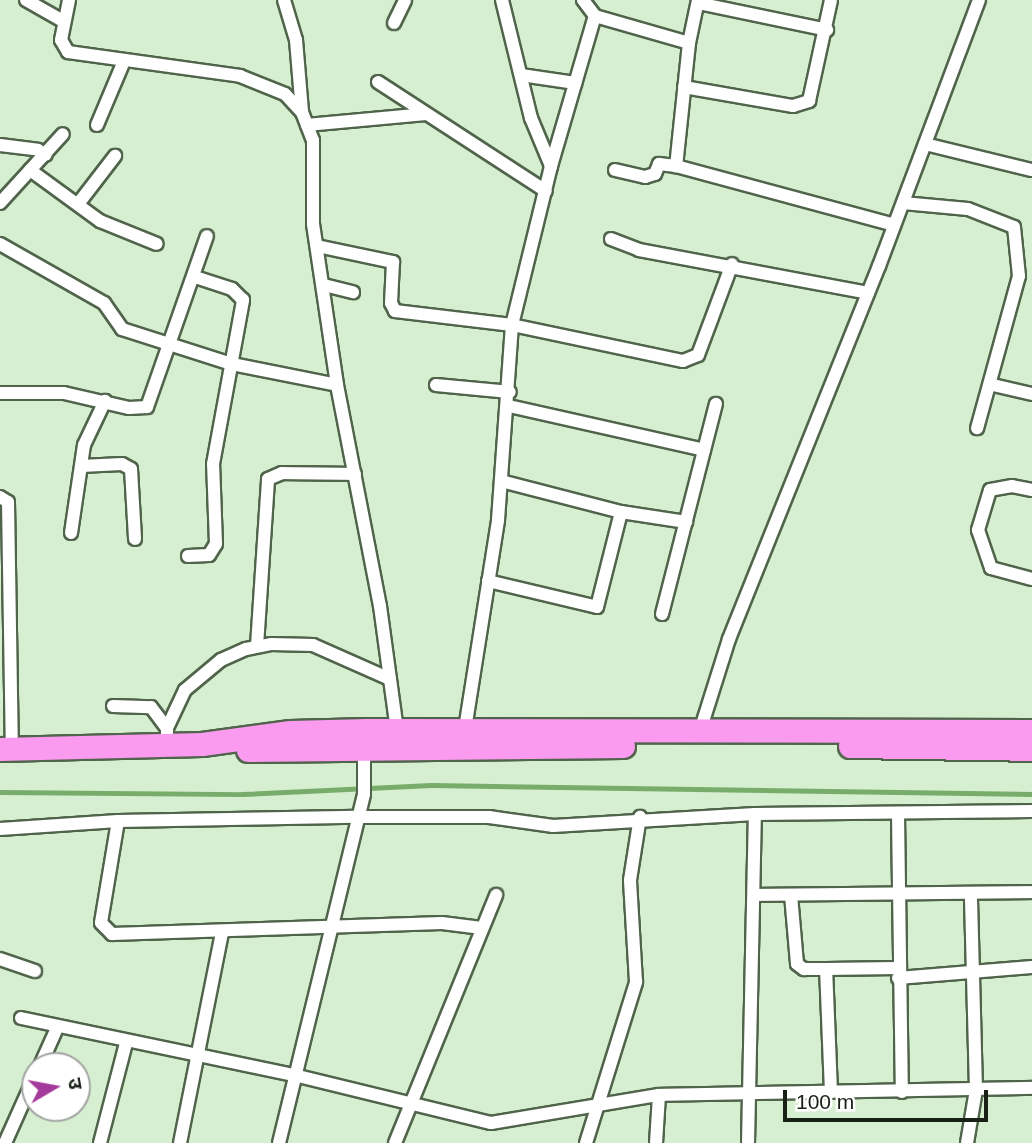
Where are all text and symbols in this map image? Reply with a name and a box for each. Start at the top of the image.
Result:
north arrow [21,1052,91,1122]
text: उ [64,1076,87,1091]
scale bar [787,1076,992,1120]
text: 100 m [796,1090,854,1113]

